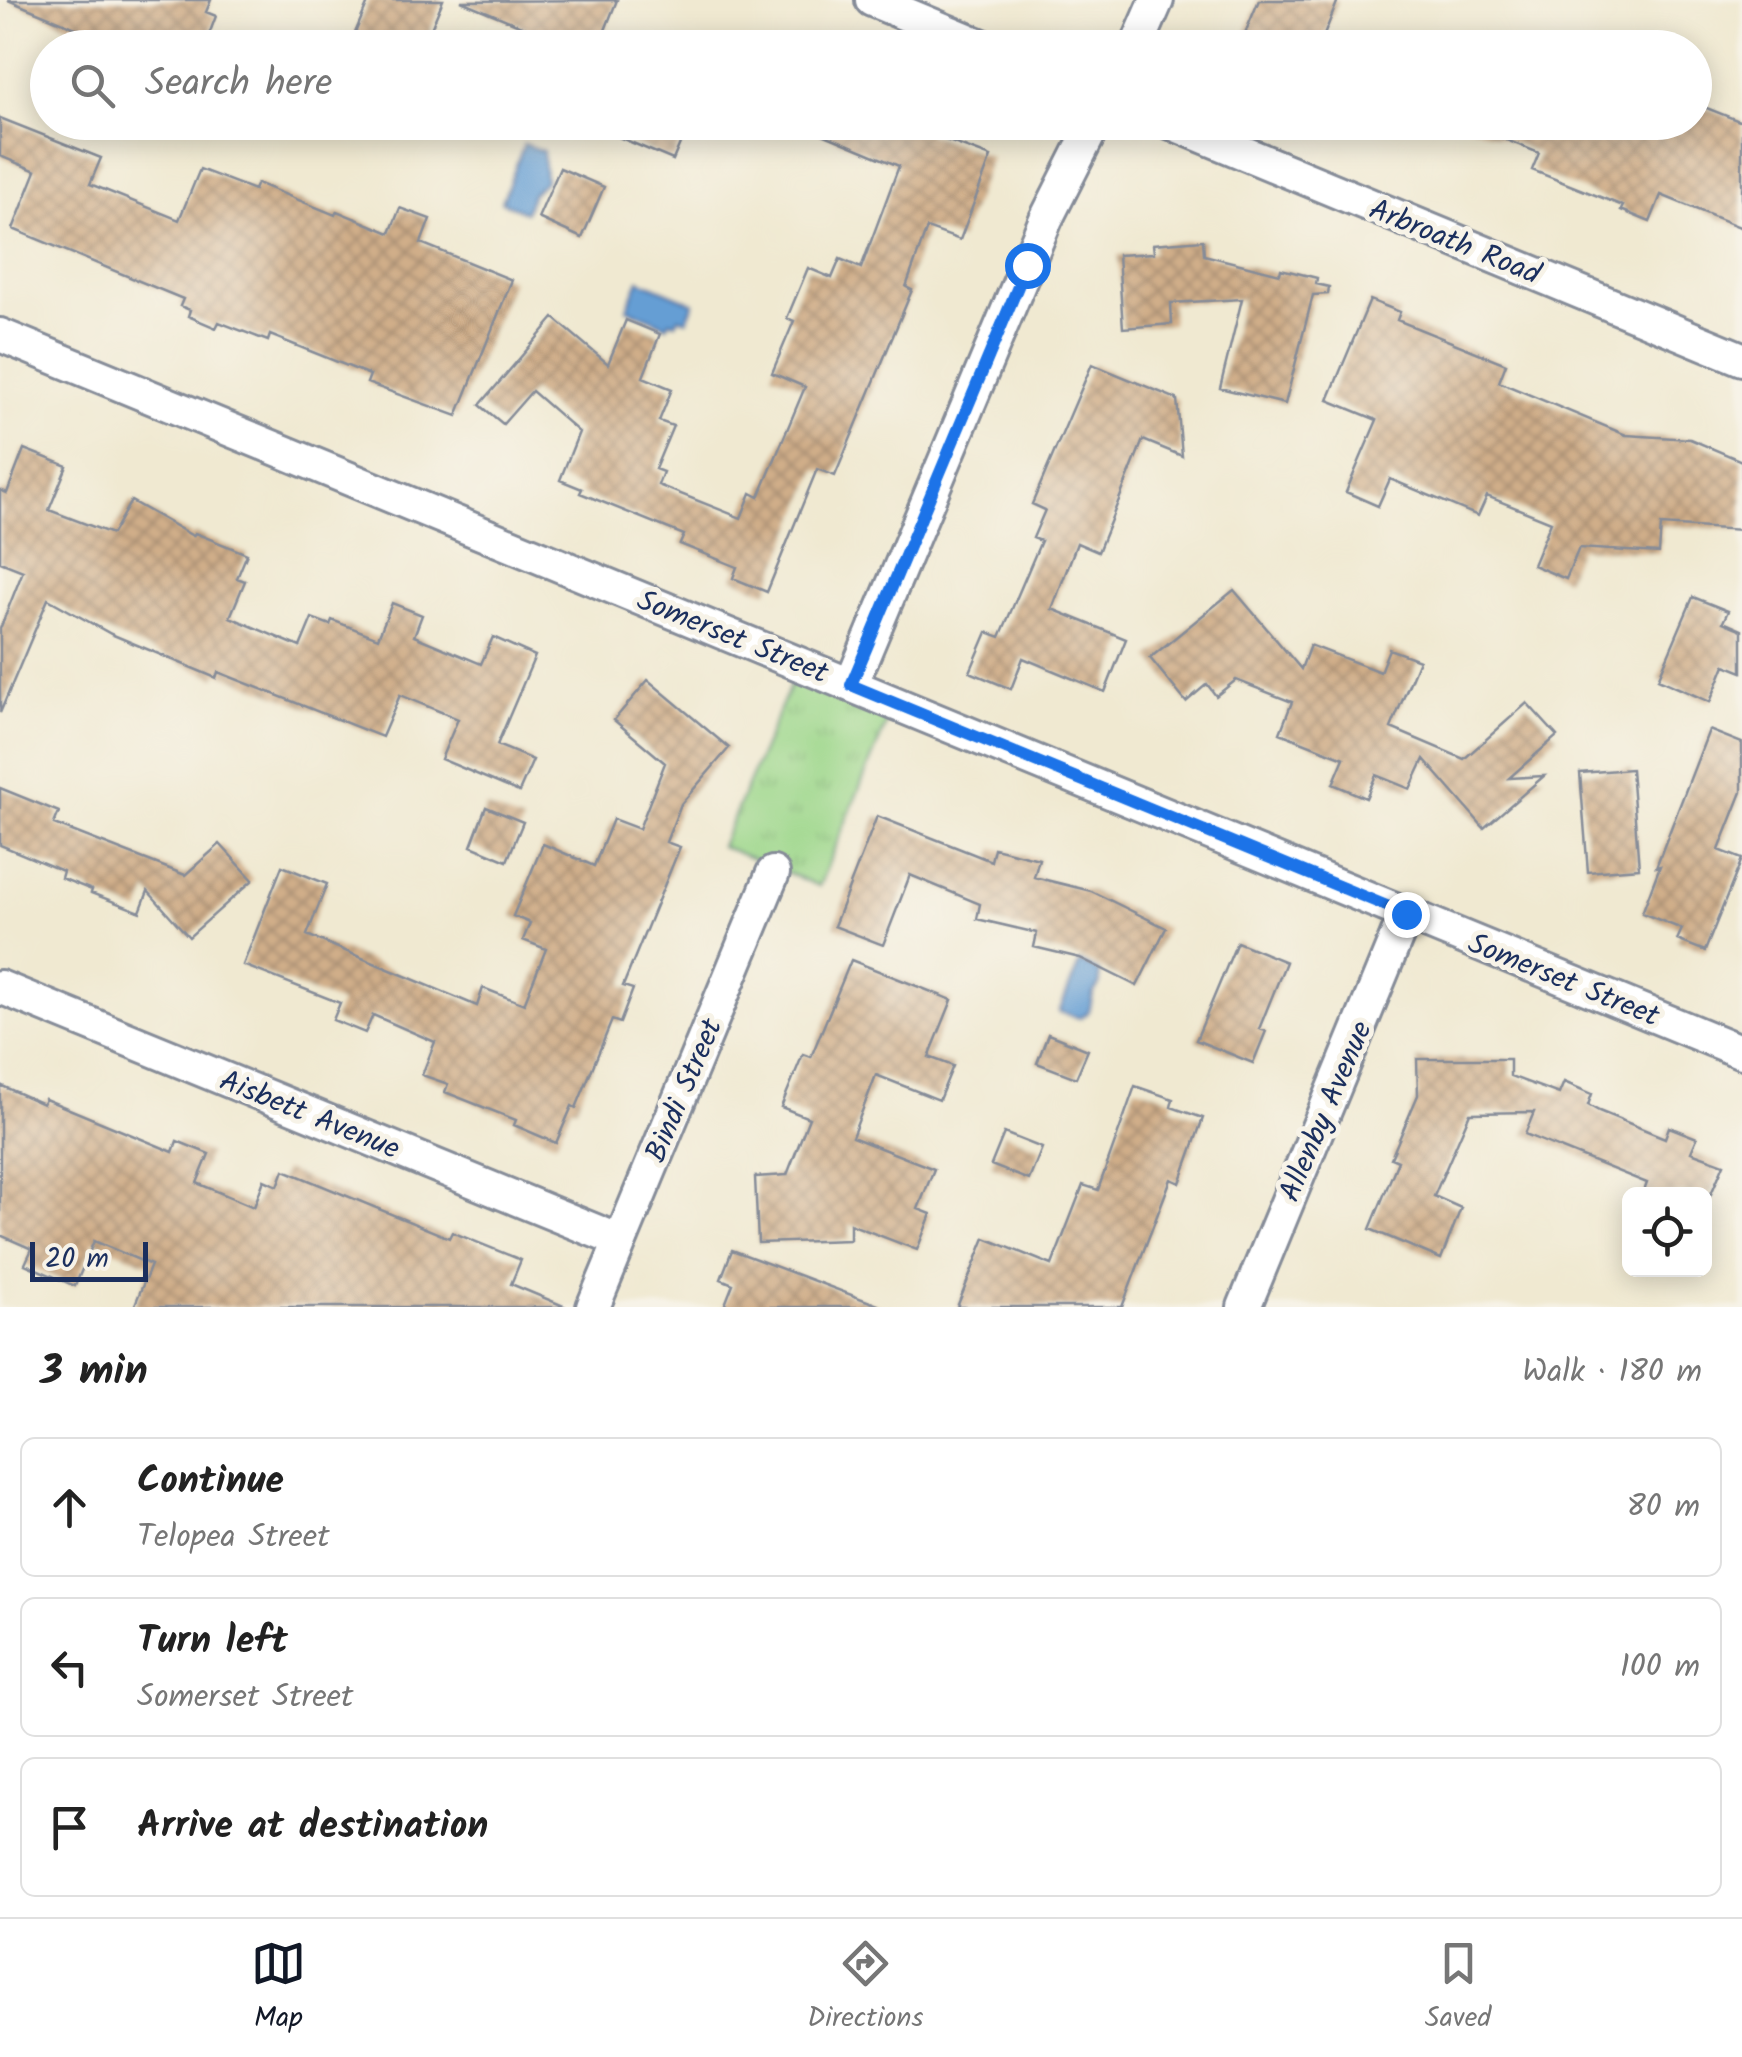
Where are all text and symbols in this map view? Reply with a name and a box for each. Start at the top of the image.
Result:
search box [30,30,1712,140]
text: Search here [145,55,332,115]
icon: search [65,58,120,113]
street label: Arbroath Road [1361,187,1548,299]
route start [1005,243,1051,289]
street label: Somerset Street [629,578,836,698]
route end [1384,892,1430,938]
street label: Somerset Street [1460,921,1667,1041]
street label: Bindi Street [633,1011,737,1170]
street label: Allenby Avenue [1267,1014,1387,1210]
street label: Aisbett Avenue [212,1058,407,1174]
map controls [1622,1187,1712,1277]
button: locate [1622,1187,1712,1277]
scale bar [30,1237,148,1282]
text: 20 m [45,1237,109,1282]
text: 3 min [40,1339,148,1406]
text: Walk · 180 m [1522,1347,1702,1398]
text: Continue [137,1452,284,1512]
icon: ahead [42,1480,97,1535]
text: 80 m [1626,1482,1700,1533]
text: Telopea Street [137,1512,330,1563]
text: Turn left [137,1612,288,1672]
icon: left [42,1640,97,1695]
text: 100 m [1620,1642,1700,1693]
text: Somerset Street [137,1672,353,1723]
text: Arrive at destination [137,1797,488,1857]
icon: arrive [42,1800,97,1855]
tab: Map [251,1936,306,2041]
tab: Directions [807,1936,923,2041]
tab: Saved [1425,1936,1491,2041]

